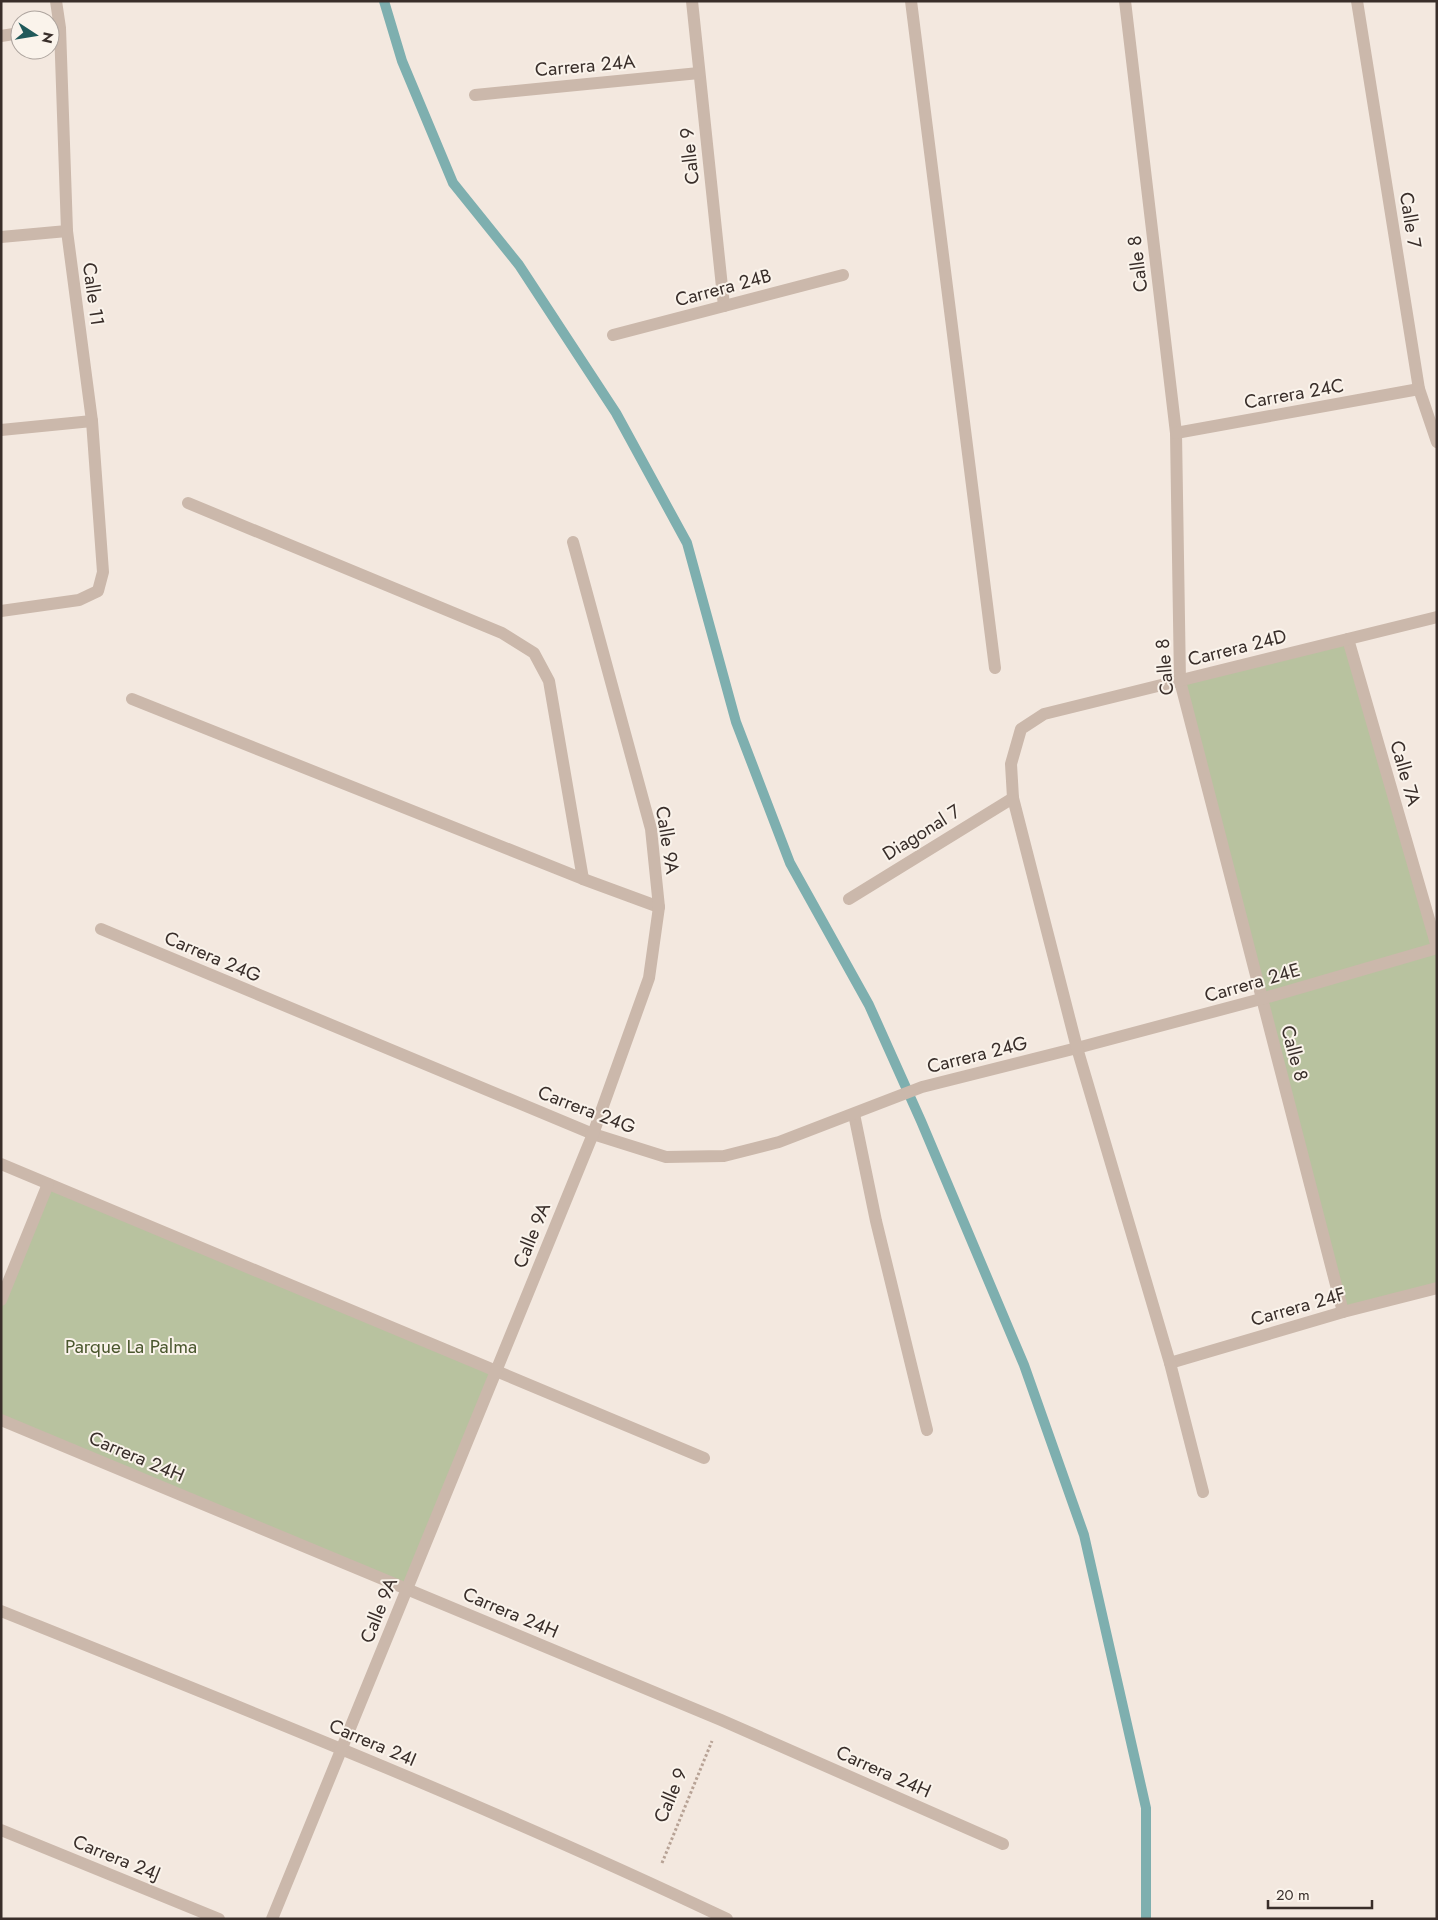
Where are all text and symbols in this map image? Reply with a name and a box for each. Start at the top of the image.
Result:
north arrow [10,10,60,60]
text: N [37,30,59,45]
street label: Carrera 24A [534,48,637,83]
street label: Calle 9 [673,126,706,186]
street label: Calle 7 [1393,190,1428,250]
street label: Calle 8 [1121,234,1154,294]
street label: Calle 11 [76,261,111,327]
street label: Carrera 24B [672,262,774,313]
street label: Carrera 24C [1242,371,1346,416]
street label: Carrera 24D [1185,622,1289,673]
street label: Calle 8 [1149,638,1180,696]
street label: Calle 7A [1383,737,1428,809]
street label: Diagonal 7 [877,798,965,867]
street label: Calle 9A [649,804,686,876]
street label: Carrera 24G [160,924,265,989]
street label: Carrera 24E [1201,956,1303,1009]
street label: Calle 8 [1274,1022,1315,1084]
street label: Carrera 24G [924,1029,1030,1080]
street label: Carrera 24G [534,1078,640,1140]
street label: Calle 9A [506,1198,557,1272]
street label: Carrera 24F [1248,1280,1349,1333]
park label: Parque La Palma [65,1333,197,1360]
street label: Carrera 24H [85,1424,189,1489]
street label: Calle 9A [353,1573,404,1647]
street label: Carrera 24H [459,1580,563,1645]
street label: Carrera 24I [325,1712,421,1773]
street label: Carrera 24H [832,1738,936,1804]
street label: Calle 9 [647,1764,694,1827]
street label: Carrera 24J [69,1828,165,1887]
scale bar [1268,1878,1372,1910]
text: 20 m [1276,1884,1310,1906]

